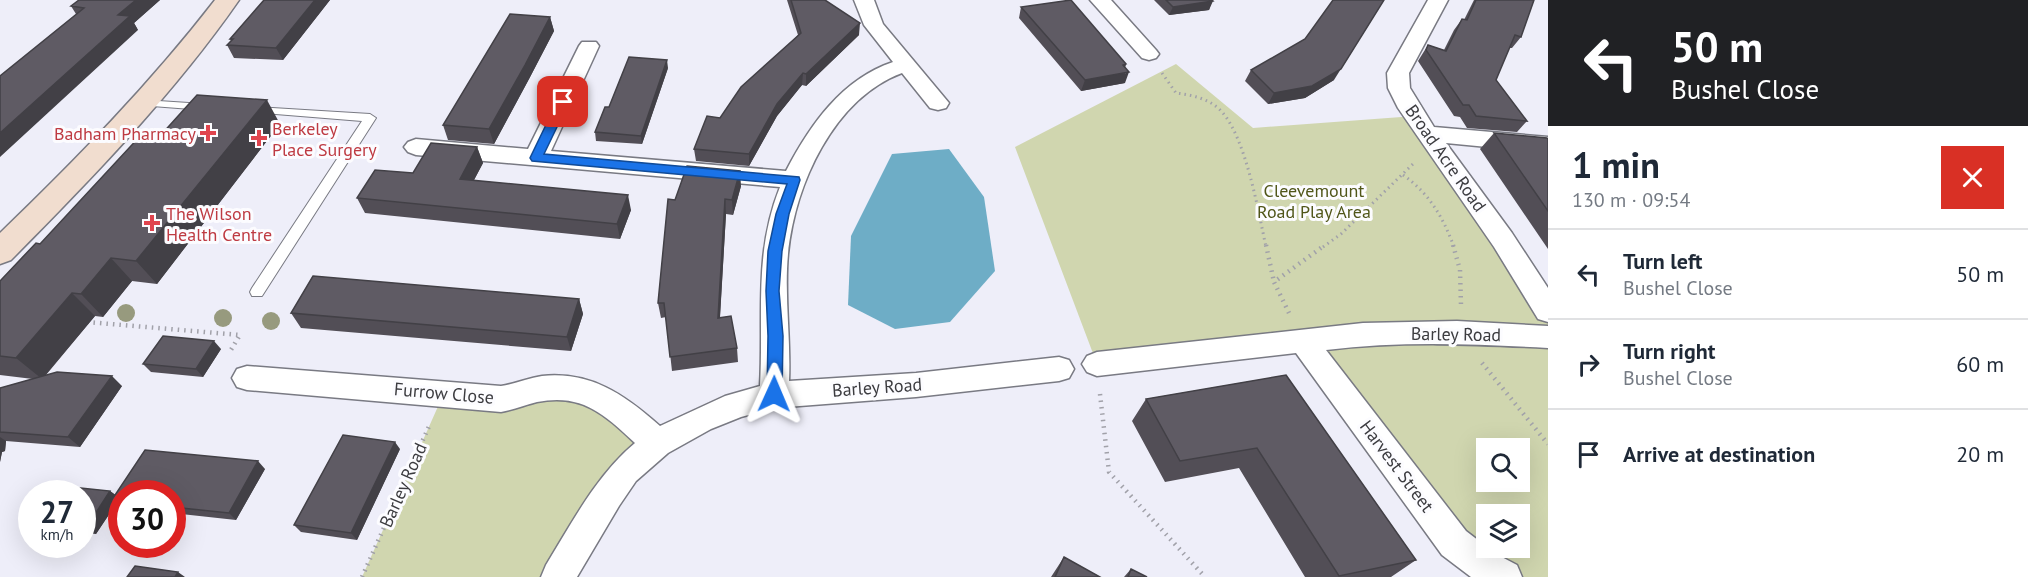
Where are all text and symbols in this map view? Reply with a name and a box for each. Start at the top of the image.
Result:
text: 50 m [1671,19,1763,74]
icon: left [1572,24,1650,102]
text: Bushel Close [1671,72,1819,106]
pin [537,76,588,127]
icon: arrive [546,85,579,118]
street label: Broad Acre Road [1401,100,1491,216]
place label: Berkeley Place Surgery [272,117,377,161]
place label: Badham Pharmacy [54,122,197,145]
marker: Badham Pharmacy [201,126,215,140]
marker: Berkeley Place Surgery [250,129,268,147]
text: 1 min [1572,141,1660,188]
button: close [1941,146,2004,209]
park label: Cleevemount Road Play Area [1257,179,1371,223]
text: 130 m · 09:54 [1572,187,1690,213]
place label: The Wilson Health Centre [166,202,272,246]
marker: The Wilson Health Centre [143,214,161,232]
text: Turn left [1623,247,1703,275]
icon: left [1572,258,1605,291]
text: 50 m [1956,260,2004,288]
text: Bushel Close [1623,275,1733,301]
street label: Barley Road [1411,322,1501,346]
text: Turn right [1623,337,1715,365]
icon: right [1572,348,1605,381]
text: 60 m [1956,350,2004,378]
position arrow [742,362,806,426]
text: Bushel Close [1623,365,1733,391]
street label: Barley Road [831,372,923,402]
street label: Furrow Close [393,377,495,409]
street label: Harvest Street [1355,415,1439,517]
map controls [1476,438,1530,558]
button: search [1476,438,1530,492]
icon: arrive [1572,438,1605,471]
street label: Barley Road [374,439,432,531]
text: Arrive at destination [1623,440,1815,468]
text: 20 m [1956,440,2004,468]
speed limit sign: 30 [108,480,186,558]
text: 27 [40,492,74,531]
button: layers [1476,504,1530,558]
text: km/h [41,525,73,544]

